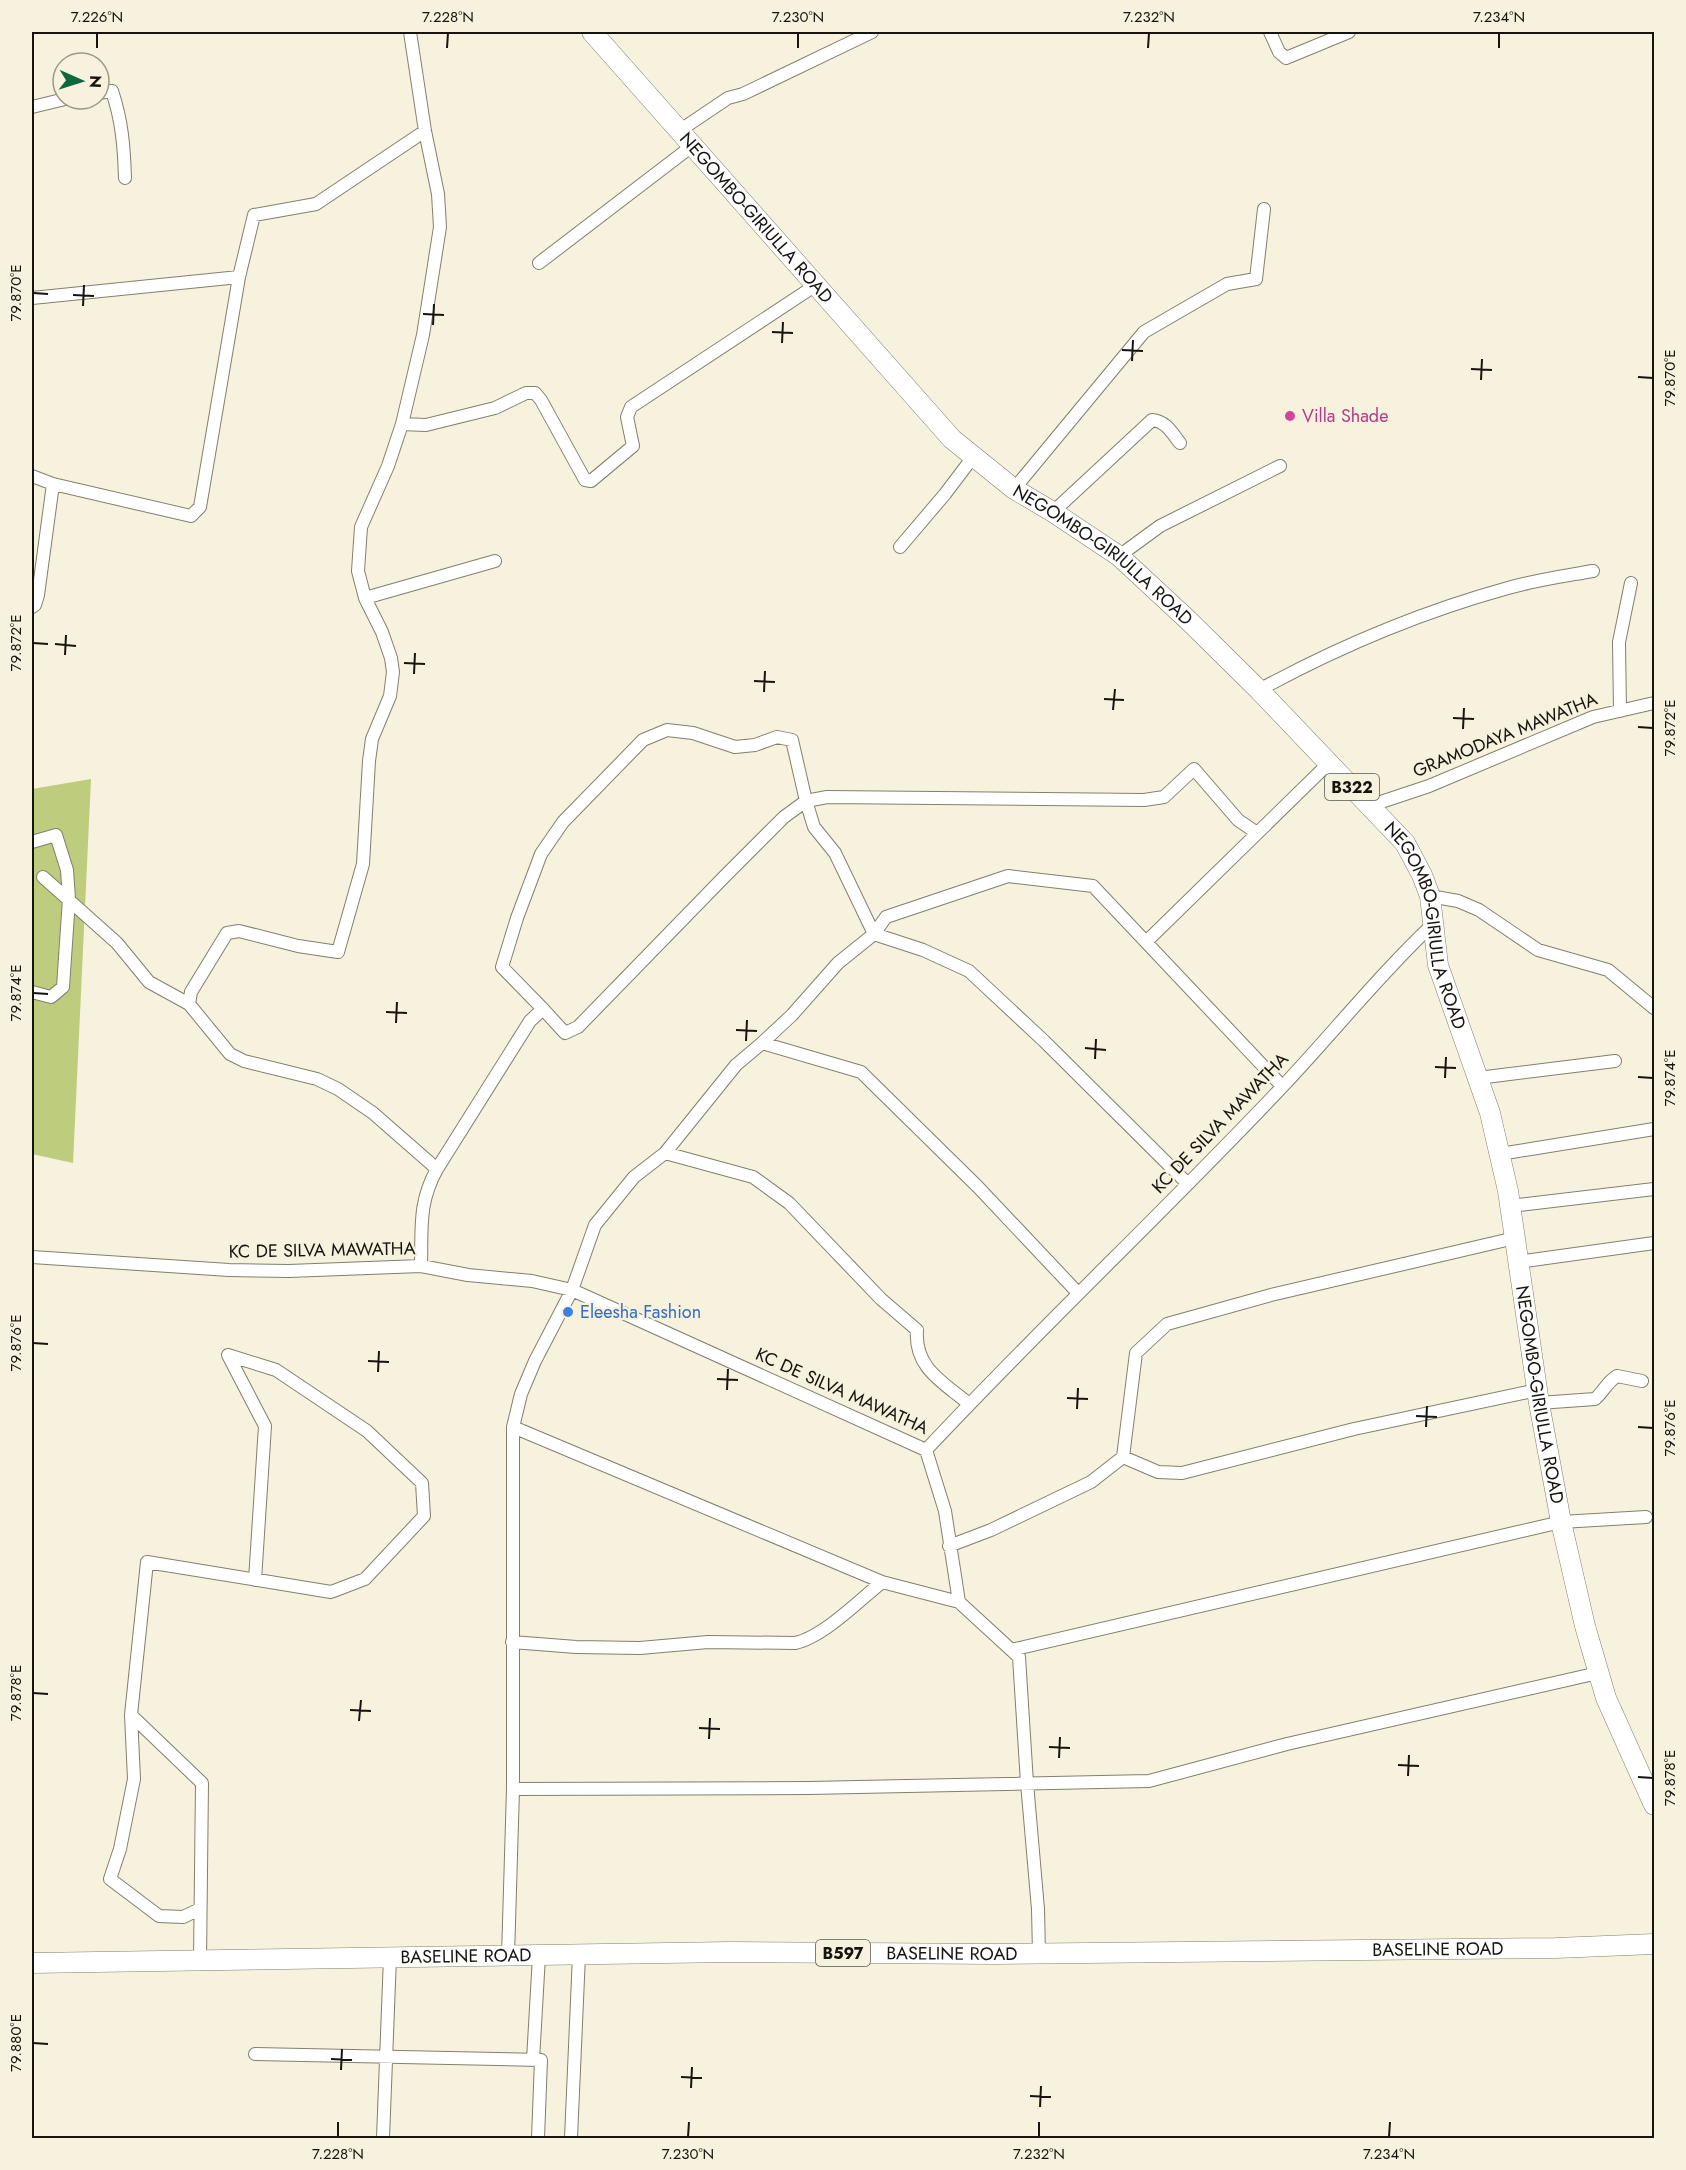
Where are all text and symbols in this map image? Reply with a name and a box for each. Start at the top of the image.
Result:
text: 7.226°N [71,6,123,28]
text: 7.228°N [422,6,474,28]
text: 7.230°N [772,6,824,28]
text: 7.232°N [1123,6,1175,28]
text: 7.234°N [1473,6,1525,28]
north arrow [51,51,111,111]
text: N [84,75,107,89]
street label: NEGOMBO-GIRIULLA ROAD [673,126,839,309]
text: 79.870°E [5,264,27,322]
text: 79.870°E [1659,349,1681,407]
place label: Villa Shade [1302,403,1388,429]
marker: Villa Shade [1283,409,1297,423]
street label: NEGOMBO-GIRIULLA ROAD [1008,478,1199,631]
text: 79.872°E [5,615,27,671]
street label: GRAMODAYA MAWATHA [1409,686,1601,784]
text: 79.872°E [1659,700,1681,756]
road number: B322 [1325,774,1379,800]
street label: NEGOMBO-GIRIULLA ROAD [1378,816,1473,1033]
text: 79.874°E [5,965,27,1021]
street label: KC DE SILVA MAWATHA [1146,1047,1294,1199]
text: 79.874°E [1659,1050,1681,1106]
street label: KC DE SILVA MAWATHA [228,1235,416,1265]
street label: NEGOMBO-GIRIULLA ROAD [1509,1284,1570,1506]
place label: Eleesha Fashion [580,1299,701,1325]
marker: Eleesha Fashion [561,1305,575,1319]
text: 79.876°E [5,1315,27,1371]
street label: KC DE SILVA MAWATHA [751,1341,933,1441]
text: 79.876°E [1659,1400,1681,1456]
text: 79.878°E [5,1665,27,1721]
text: 79.878°E [1659,1750,1681,1806]
street label: BASELINE ROAD [1372,1936,1504,1963]
road number: B597 [816,1940,870,1966]
street label: BASELINE ROAD [886,1940,1018,1967]
street label: BASELINE ROAD [400,1942,532,1970]
text: 79.880°E [5,2014,27,2072]
text: 7.228°N [312,2143,364,2165]
text: 7.230°N [662,2143,714,2165]
text: 7.232°N [1013,2143,1065,2165]
text: 7.234°N [1363,2143,1415,2165]

